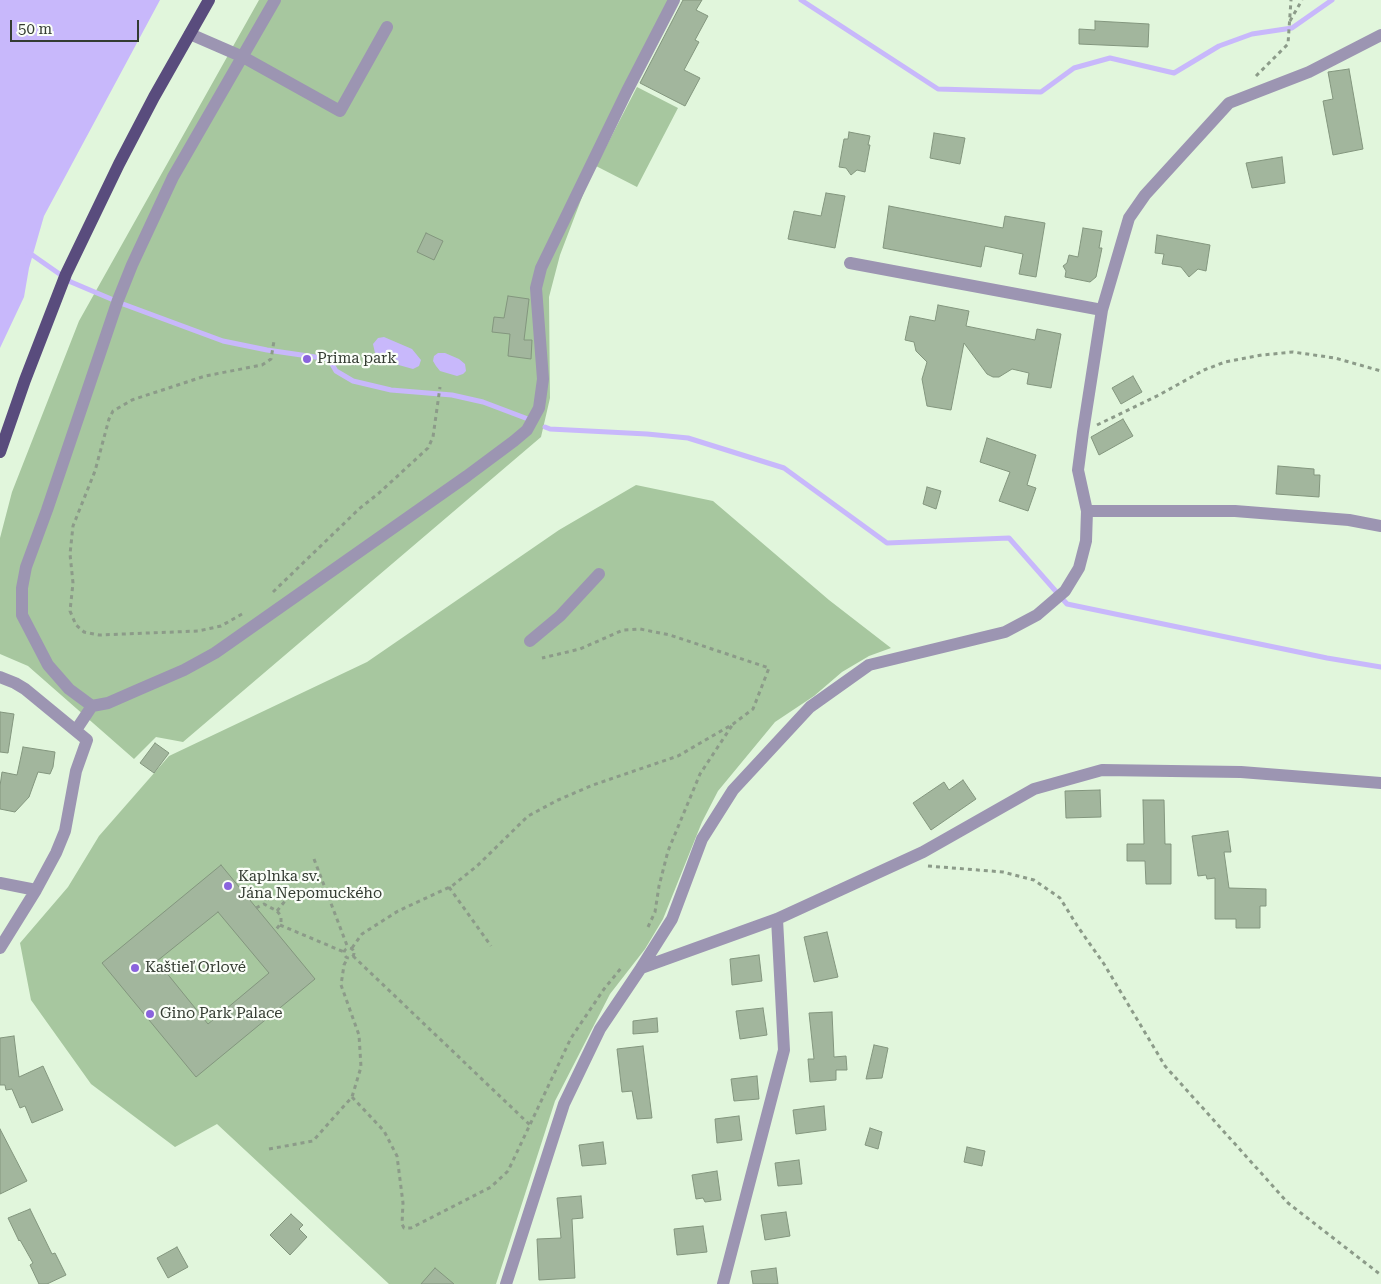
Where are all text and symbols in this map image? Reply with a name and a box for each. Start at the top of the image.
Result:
scale bar [12,10,141,42]
text: 50 m [18,20,52,38]
place label: Prima park [317,350,397,368]
marker: Prima park [301,353,313,365]
place label: Kaplnka sv. Jána Nepomuckého [238,868,382,903]
marker: Kaplnka sv. Jána Nepomuckého [222,880,234,892]
place label: Kaštieľ Orlové [145,959,246,977]
marker: Kaštieľ Orlové [129,962,141,974]
place label: Gino Park Palace [160,1005,283,1023]
marker: Gino Park Palace [144,1008,156,1020]

